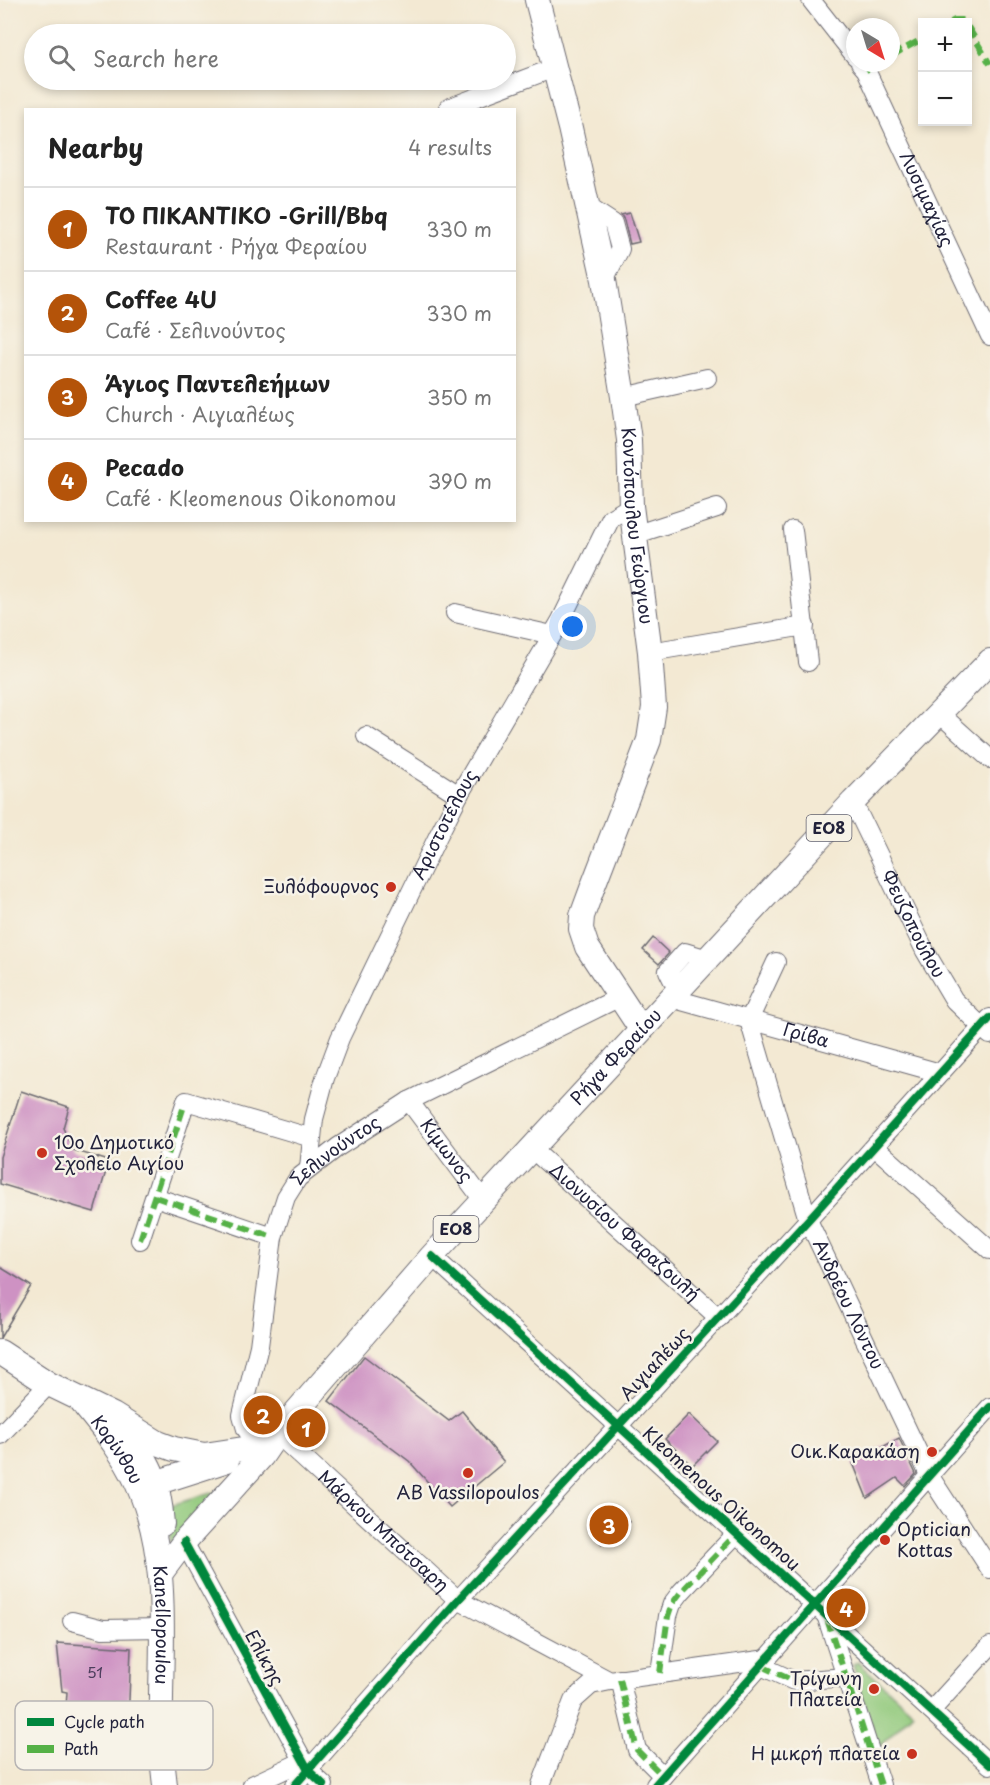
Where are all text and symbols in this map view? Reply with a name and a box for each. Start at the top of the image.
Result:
north arrow [846,18,900,72]
map controls [918,18,972,126]
button: + [918,18,972,72]
search box [24,24,516,90]
icon: search [45,41,78,74]
text: Search here [93,41,219,74]
button: − [918,72,972,126]
text: Nearby [48,128,143,167]
text: 4 results [408,132,492,162]
street label: Λυσιμαχίας [894,147,961,251]
text: ΤΟ ΠΙΚΑΝΤΙΚΟ -Grill/Bbq [105,198,388,231]
text: 1 [63,214,72,244]
text: 330 m [426,214,492,244]
text: Restaurant · Ρήγα Φεραίου [105,231,368,261]
text: Coffee 4U [105,282,217,315]
text: 2 [60,298,75,328]
text: 330 m [426,298,492,328]
text: Café · Σελινούντος [105,315,286,345]
text: Άγιος Παντελεήμων [105,366,331,399]
text: 3 [61,382,74,412]
text: 350 m [427,382,492,412]
text: Church · Αιγιαλέως [105,399,295,429]
street label: Κοντόπουλου Γεώργιου [615,425,661,626]
text: Pecado [105,450,184,483]
text: 4 [61,466,74,496]
text: 390 m [428,466,492,496]
text: Café · Kleomenous Oikonomou [105,483,396,513]
your location [558,612,587,641]
street label: Αριστοτέλους [404,764,483,884]
road number: ΕΟ8 [806,815,852,841]
street label: Φευζοπούλου [876,865,953,983]
place label: Ξυλόφουρνος [264,872,379,899]
marker: Ξυλόφουρνος [384,880,398,894]
street label: Ρήγα Φεραίου [563,1002,667,1111]
street label: Γρίβα [780,1015,833,1054]
street label: Σελινούντος [282,1108,385,1189]
street label: Κίμωνος [414,1112,480,1187]
place label: 10o Δημοτικό Σχολείο Αιγίου [54,1128,184,1176]
marker: 10o Δημοτικό Σχολείο Αιγίου [35,1146,49,1160]
street label: Διονυσίου Φαραζουλή [544,1156,707,1307]
road number: ΕΟ8 [434,1216,478,1242]
street label: Ανδρέου Λόντου [807,1234,892,1373]
street label: Αιγιαλέως [613,1320,695,1406]
pin: 2 [244,1392,282,1438]
pin: 1 [286,1406,326,1450]
street label: Κορίνθου [85,1409,151,1488]
street label: Kleomenous Oikonomou [637,1419,807,1576]
place label: Οικ.Καρακάση [790,1437,920,1464]
marker: Οικ.Καρακάση [925,1445,939,1459]
street label: Μάρκου Μπότσαρη [313,1463,456,1597]
marker: AB Vassilopoulos [461,1466,475,1480]
place label: AB Vassilopoulos [396,1478,540,1505]
pin: 3 [590,1502,628,1547]
place label: Optician Kottas [897,1515,971,1563]
marker: Optician Kottas [878,1533,892,1547]
street label: Kanellopoulou [147,1564,177,1685]
pin: 4 [826,1586,866,1630]
street label: Ελίκης [239,1624,292,1690]
house number: 51 [87,1660,103,1683]
place label: Τρίγωνη Πλατεία [788,1664,862,1712]
marker: Τρίγωνη Πλατεία [867,1682,881,1696]
legend [15,1701,213,1770]
text: Cycle path [64,1709,145,1733]
text: Path [64,1736,99,1760]
place label: Η μικρή πλατεία [751,1739,900,1766]
marker: Η μικρή πλατεία [905,1747,919,1761]

